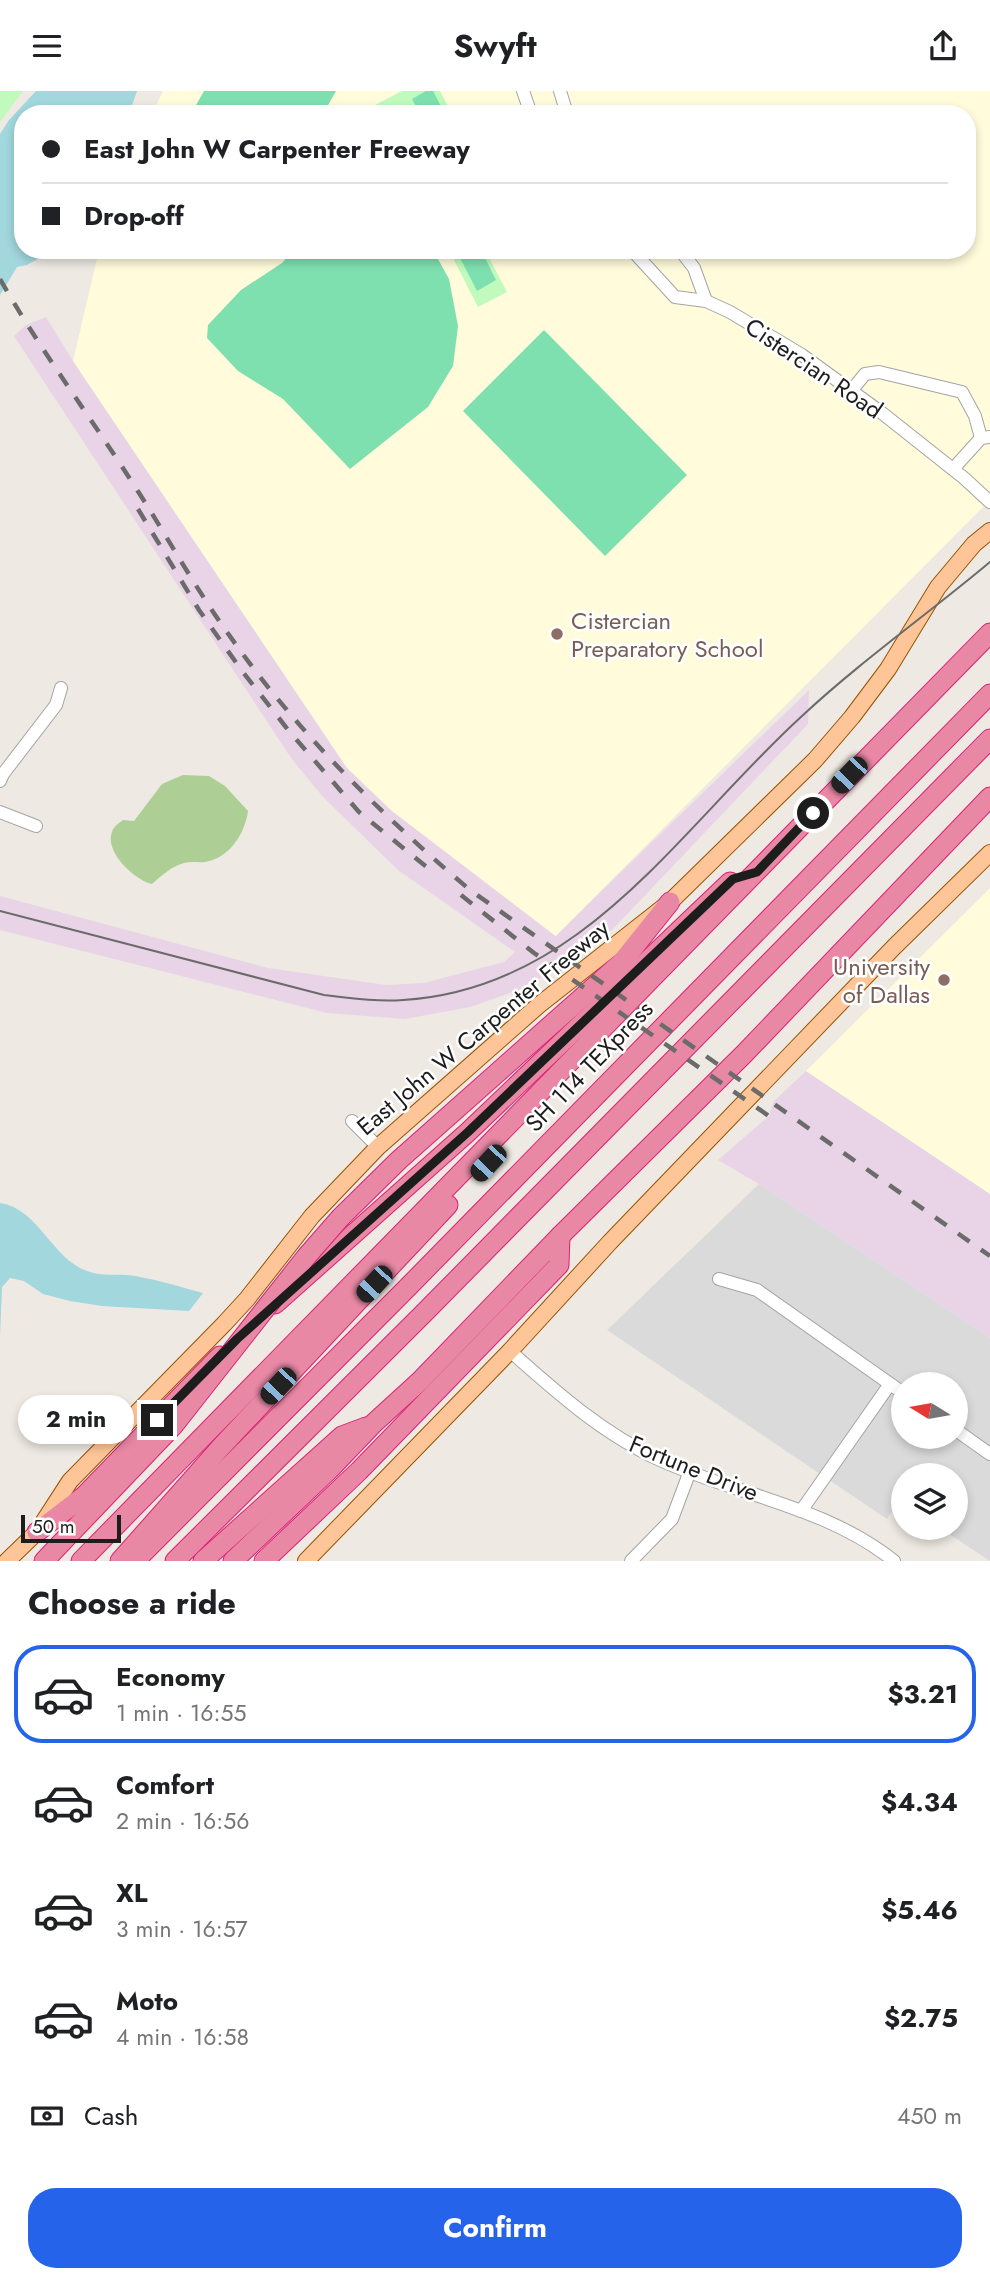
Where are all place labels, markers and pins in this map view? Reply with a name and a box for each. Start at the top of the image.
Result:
place label: Cistercian Preparatory School [571,603,763,666]
marker: Cistercian Preparatory School [549,626,565,642]
place label: University of Dallas [833,949,930,1012]
marker: University of Dallas [936,972,952,988]

